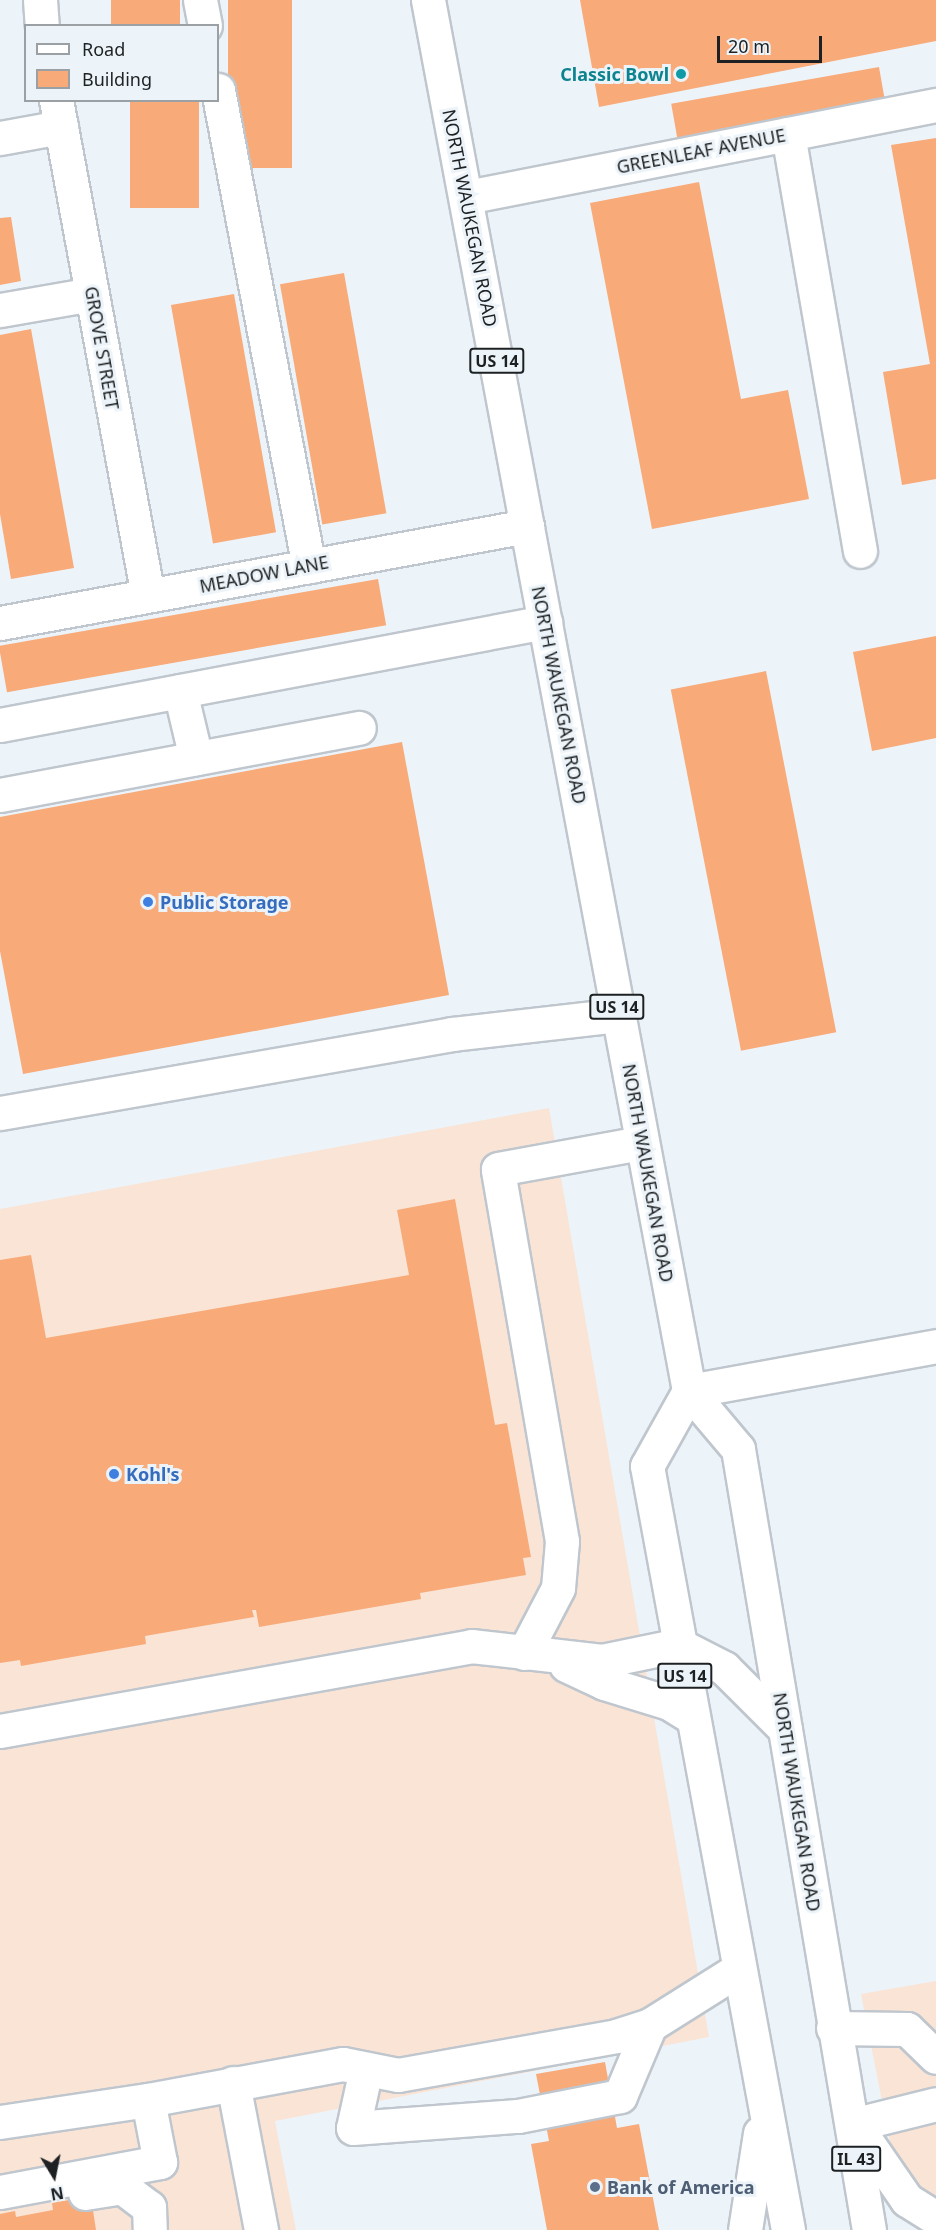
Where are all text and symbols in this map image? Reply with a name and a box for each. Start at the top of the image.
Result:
legend [24,24,219,102]
scale bar [720,24,825,62]
text: 20 m [728,34,770,58]
text: Road [82,37,125,61]
place label: Classic Bowl [560,63,669,85]
text: Building [82,67,152,91]
marker: Classic Bowl [674,67,688,81]
street label: NORTH WAUKEGAN ROAD [438,107,502,329]
street label: GREENLEAF AVENUE [615,124,787,178]
street label: GROVE STREET [81,285,123,411]
road number: US 14 [468,348,526,374]
street label: MEADOW LANE [198,551,330,597]
street label: NORTH WAUKEGAN ROAD [527,584,591,806]
place label: Public Storage [160,891,289,913]
marker: Public Storage [141,895,155,909]
road number: US 14 [588,994,646,1020]
street label: NORTH WAUKEGAN ROAD [618,1062,678,1284]
place label: Kohl's [126,1463,180,1485]
marker: Kohl's [107,1467,121,1481]
road number: US 14 [656,1663,714,1689]
street label: NORTH WAUKEGAN ROAD [769,1691,825,1913]
north arrow [24,2146,84,2206]
road number: IL 43 [830,2146,882,2172]
place label: Bank of America [607,2176,754,2198]
marker: Bank of America [588,2180,602,2194]
text: N [49,2182,65,2206]

